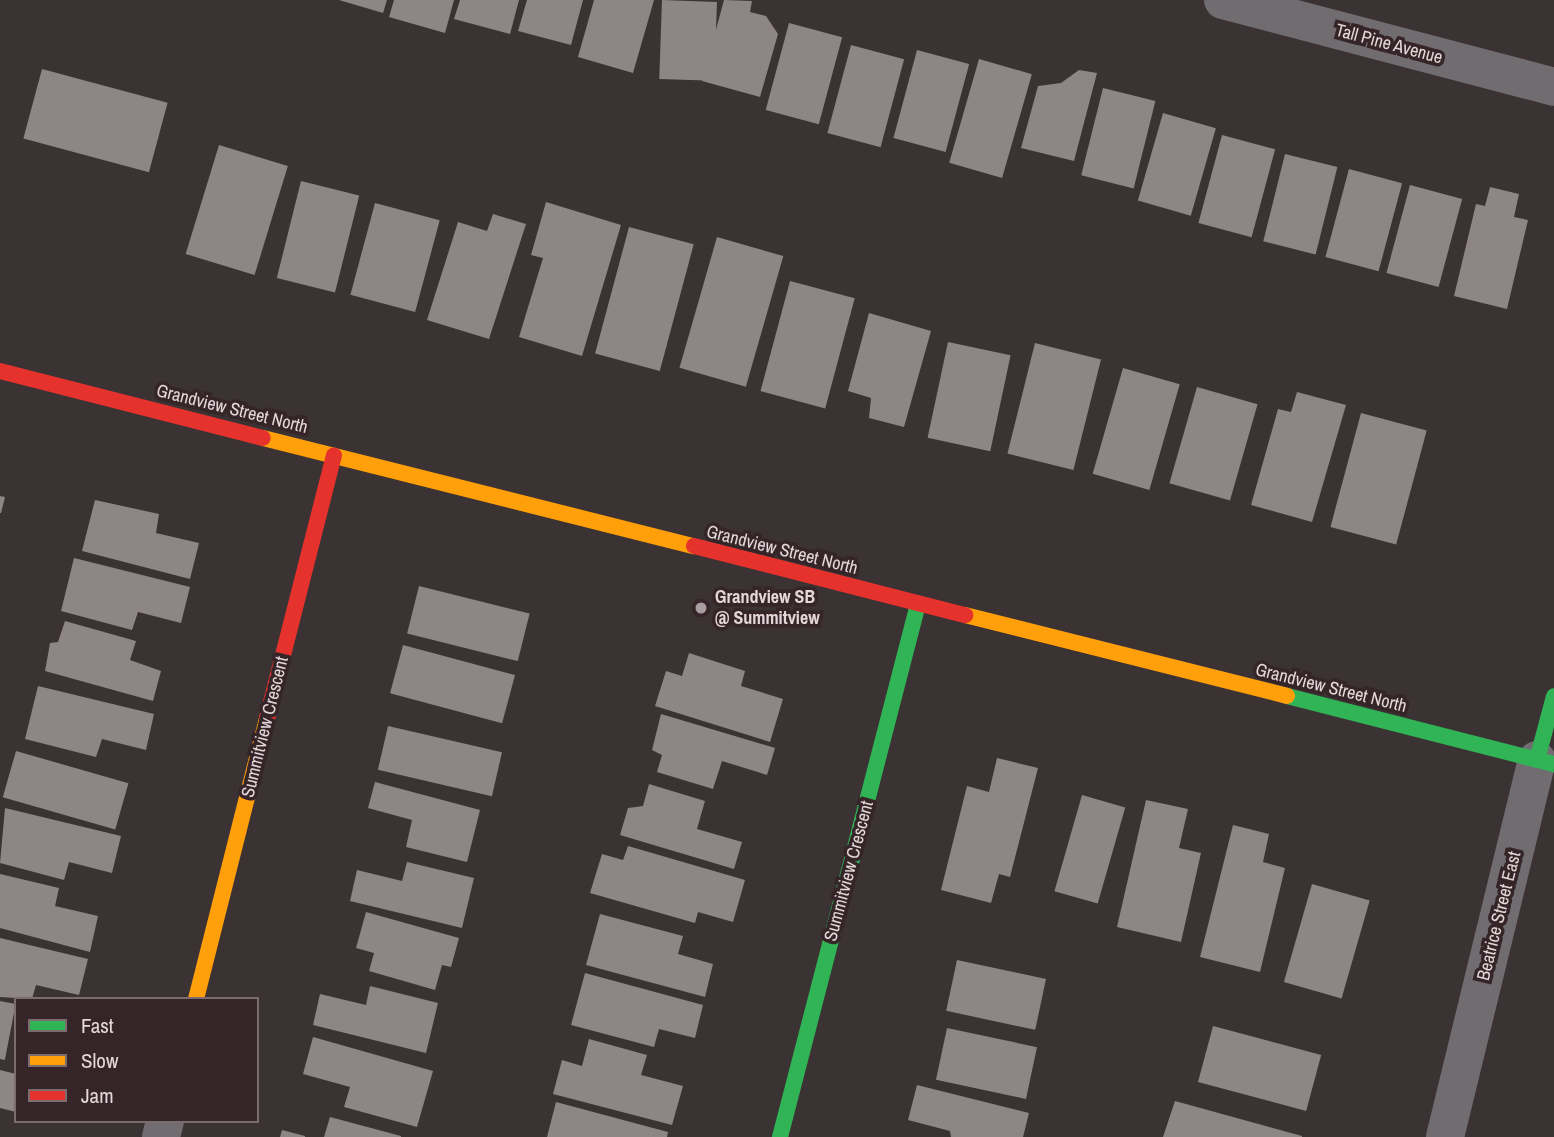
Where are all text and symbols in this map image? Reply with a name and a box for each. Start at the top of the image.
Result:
street label: Tall Pine Avenue [1333,19,1445,69]
street label: Grandview Street North [154,380,310,438]
street label: Grandview Street North [704,521,860,579]
place label: Grandview SB @ Summitview [715,587,820,630]
marker: Grandview SB @ Summitview [693,600,709,616]
street label: Summitview Crescent [237,654,293,800]
street label: Grandview Street North [1253,659,1409,717]
street label: Summitview Crescent [820,798,878,944]
street label: Beatrice Street East [1473,849,1525,983]
legend [14,997,259,1123]
text: Fast [81,1011,114,1040]
text: Slow [81,1046,118,1075]
text: Jam [81,1081,114,1110]

